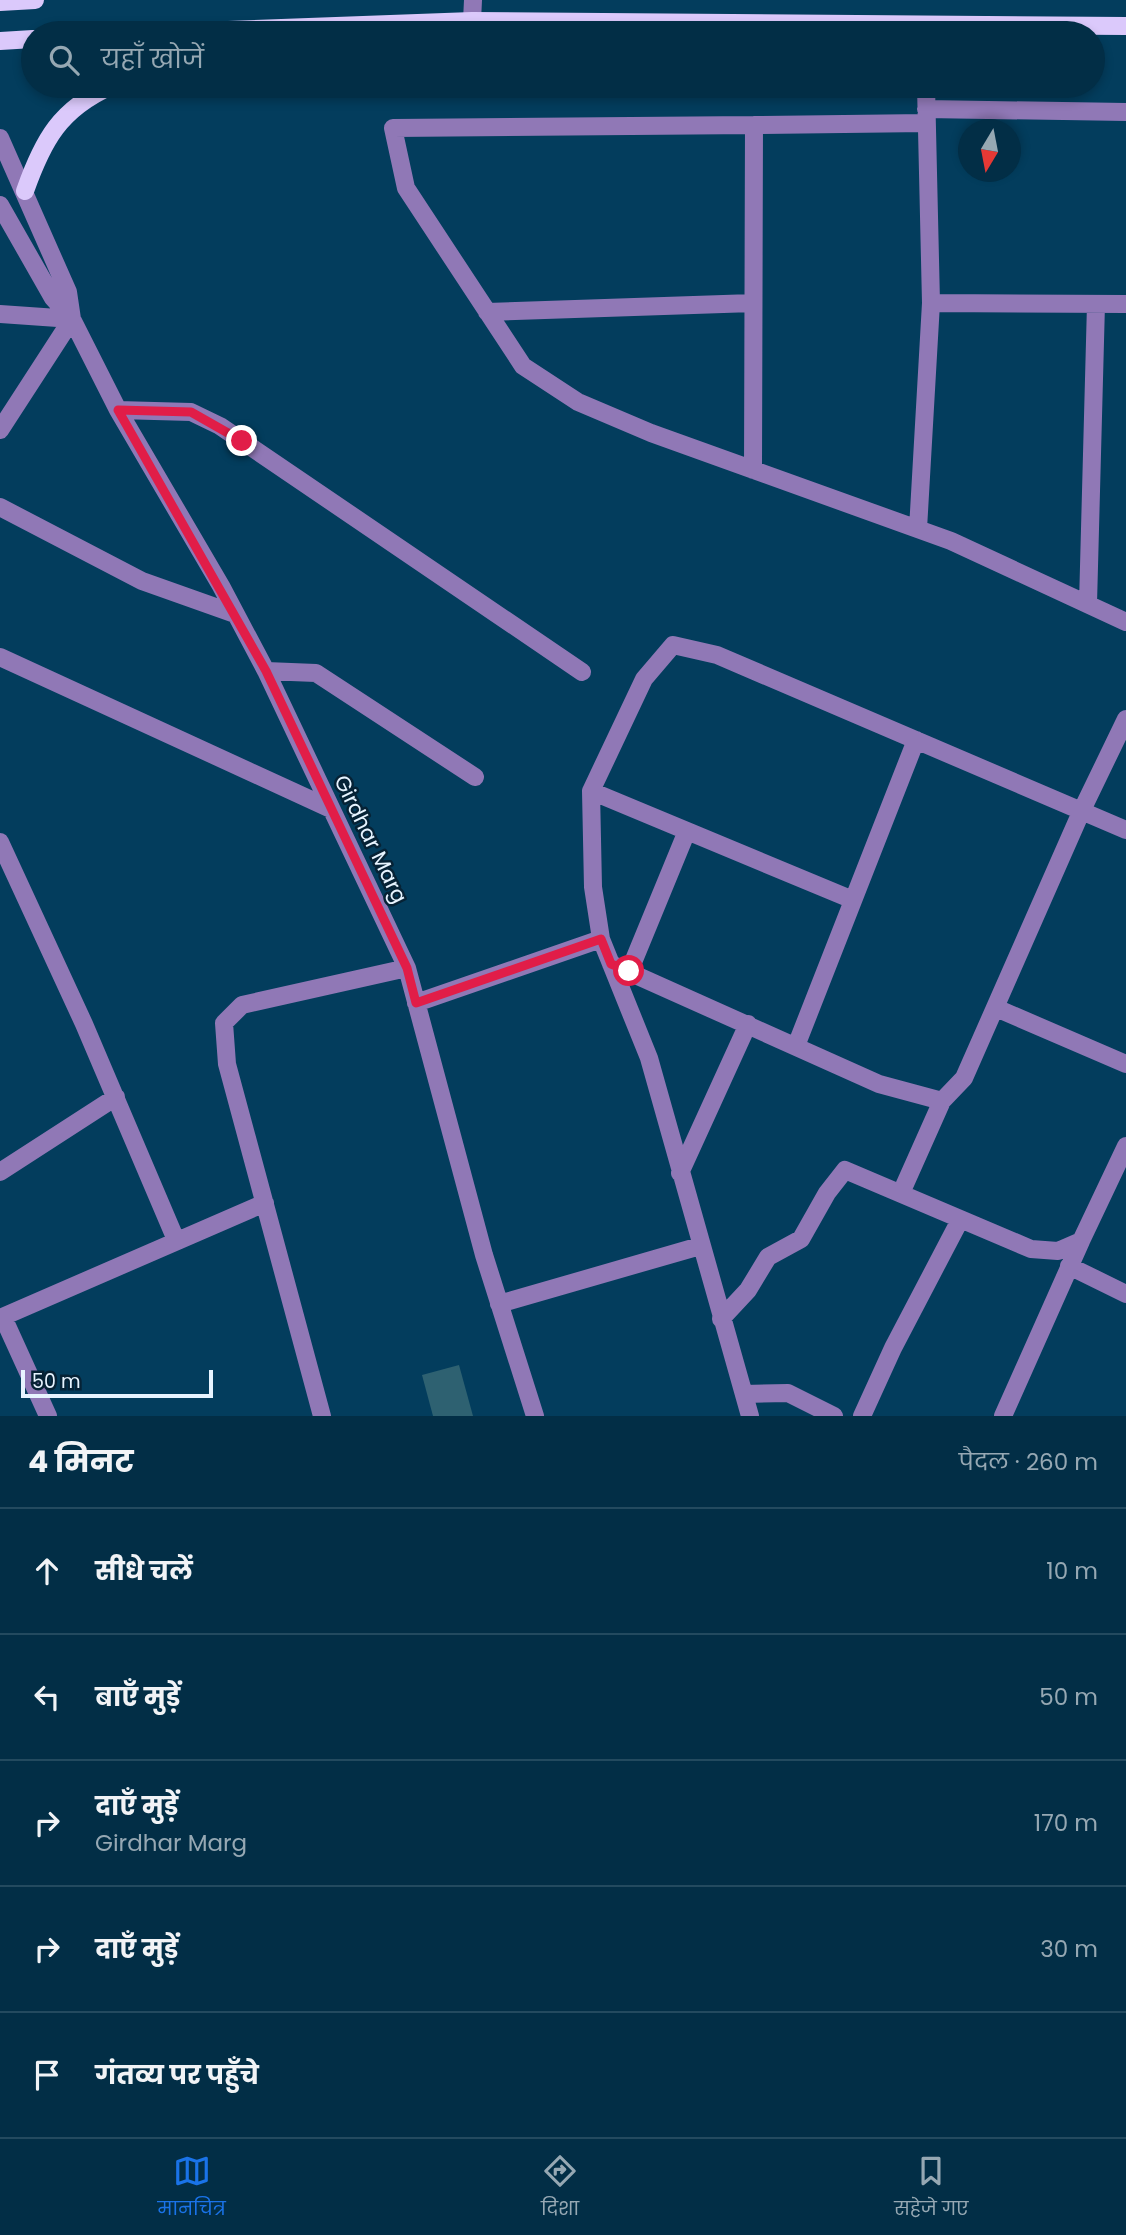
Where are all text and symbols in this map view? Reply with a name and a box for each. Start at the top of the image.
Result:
search box [21,21,1105,98]
icon: search [45,41,83,79]
text: यहाँ खोजें [101,41,204,77]
north arrow [958,119,1021,182]
route end [226,425,257,456]
street label: Girdhar Marg [328,770,414,908]
route start [613,955,644,986]
scale bar [21,1367,214,1399]
text: 50 m [32,1368,81,1395]
text: 4 मिनट [28,1440,134,1483]
text: पैदल · 260 m [959,1446,1098,1478]
icon: ahead [28,1552,66,1590]
text: सीधे चलें [95,1553,193,1589]
text: 10 m [1046,1555,1098,1587]
icon: left [28,1678,66,1716]
text: बाएँ मुड़ें [95,1679,180,1715]
text: 50 m [1039,1681,1098,1713]
text: दाएँ मुड़ें [95,1788,178,1824]
icon: right [28,1804,66,1842]
text: 170 m [1034,1807,1098,1839]
text: Girdhar Marg [95,1827,247,1859]
icon: right [28,1930,66,1968]
text: दाएँ मुड़ें [95,1931,178,1967]
text: 30 m [1040,1933,1098,1965]
icon: arrive [28,2056,66,2094]
text: गंतव्य पर पहुँचे [95,2057,259,2093]
tab: मानचित्र [158,2152,226,2223]
tab: दिशा [541,2152,579,2223]
tab: सहेजे गए [894,2152,968,2223]

